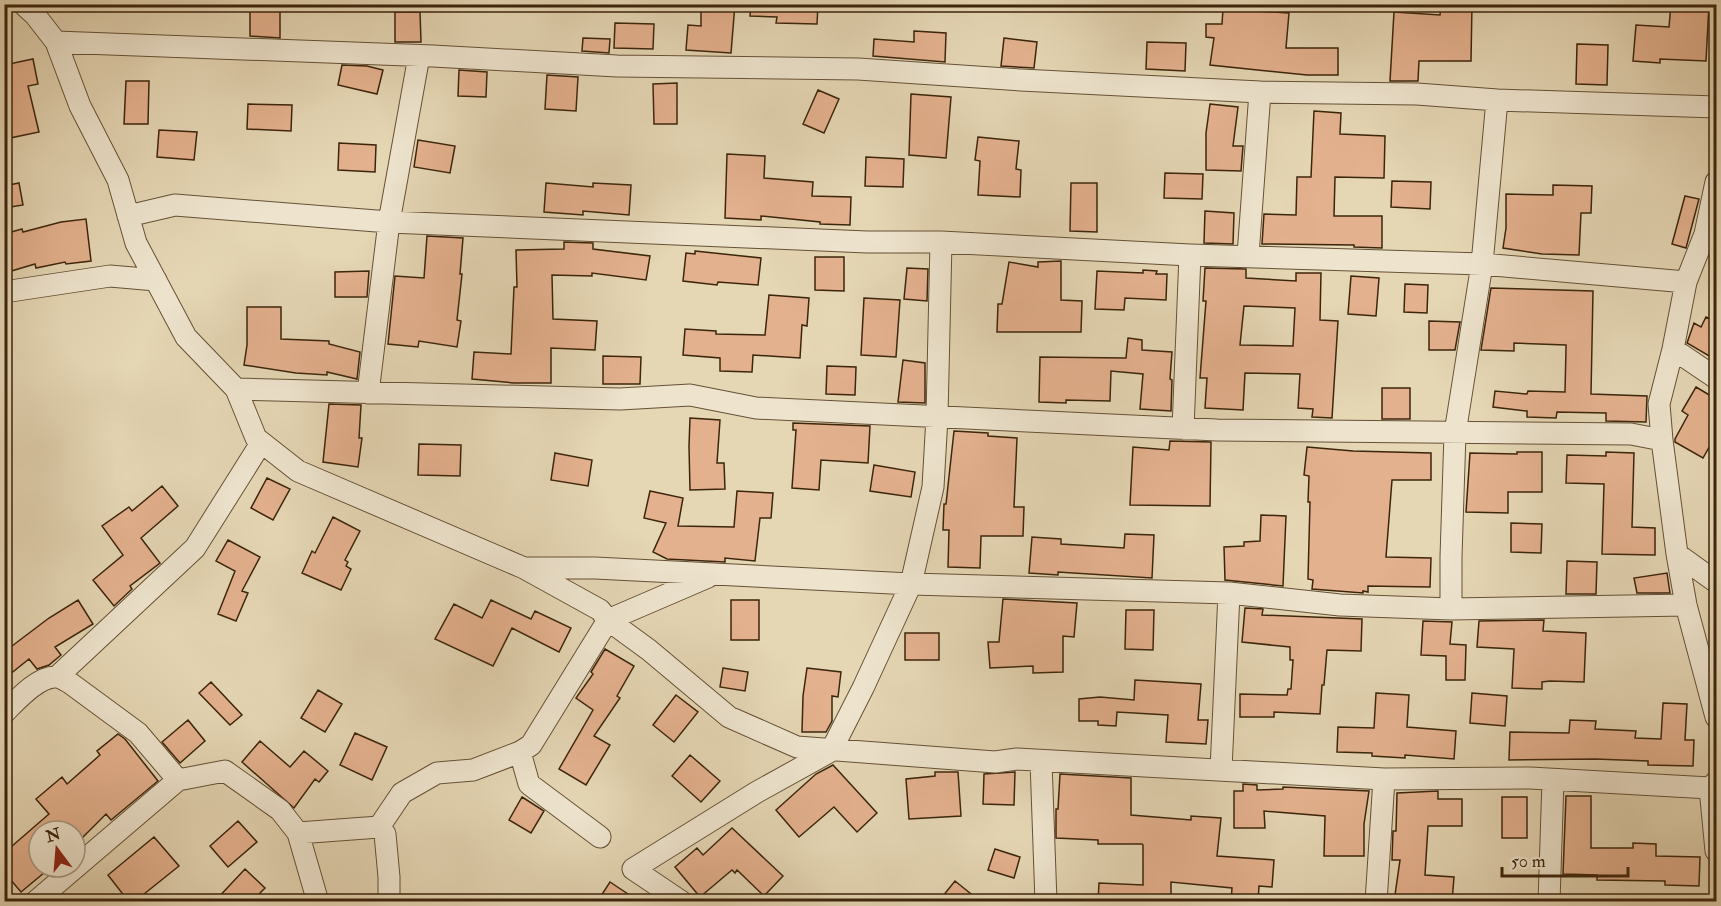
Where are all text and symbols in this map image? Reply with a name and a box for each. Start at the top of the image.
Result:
north arrow [27,819,87,879]
text: N [43,824,63,847]
scale bar [1502,840,1628,878]
text: 50 m [1511,850,1546,873]

